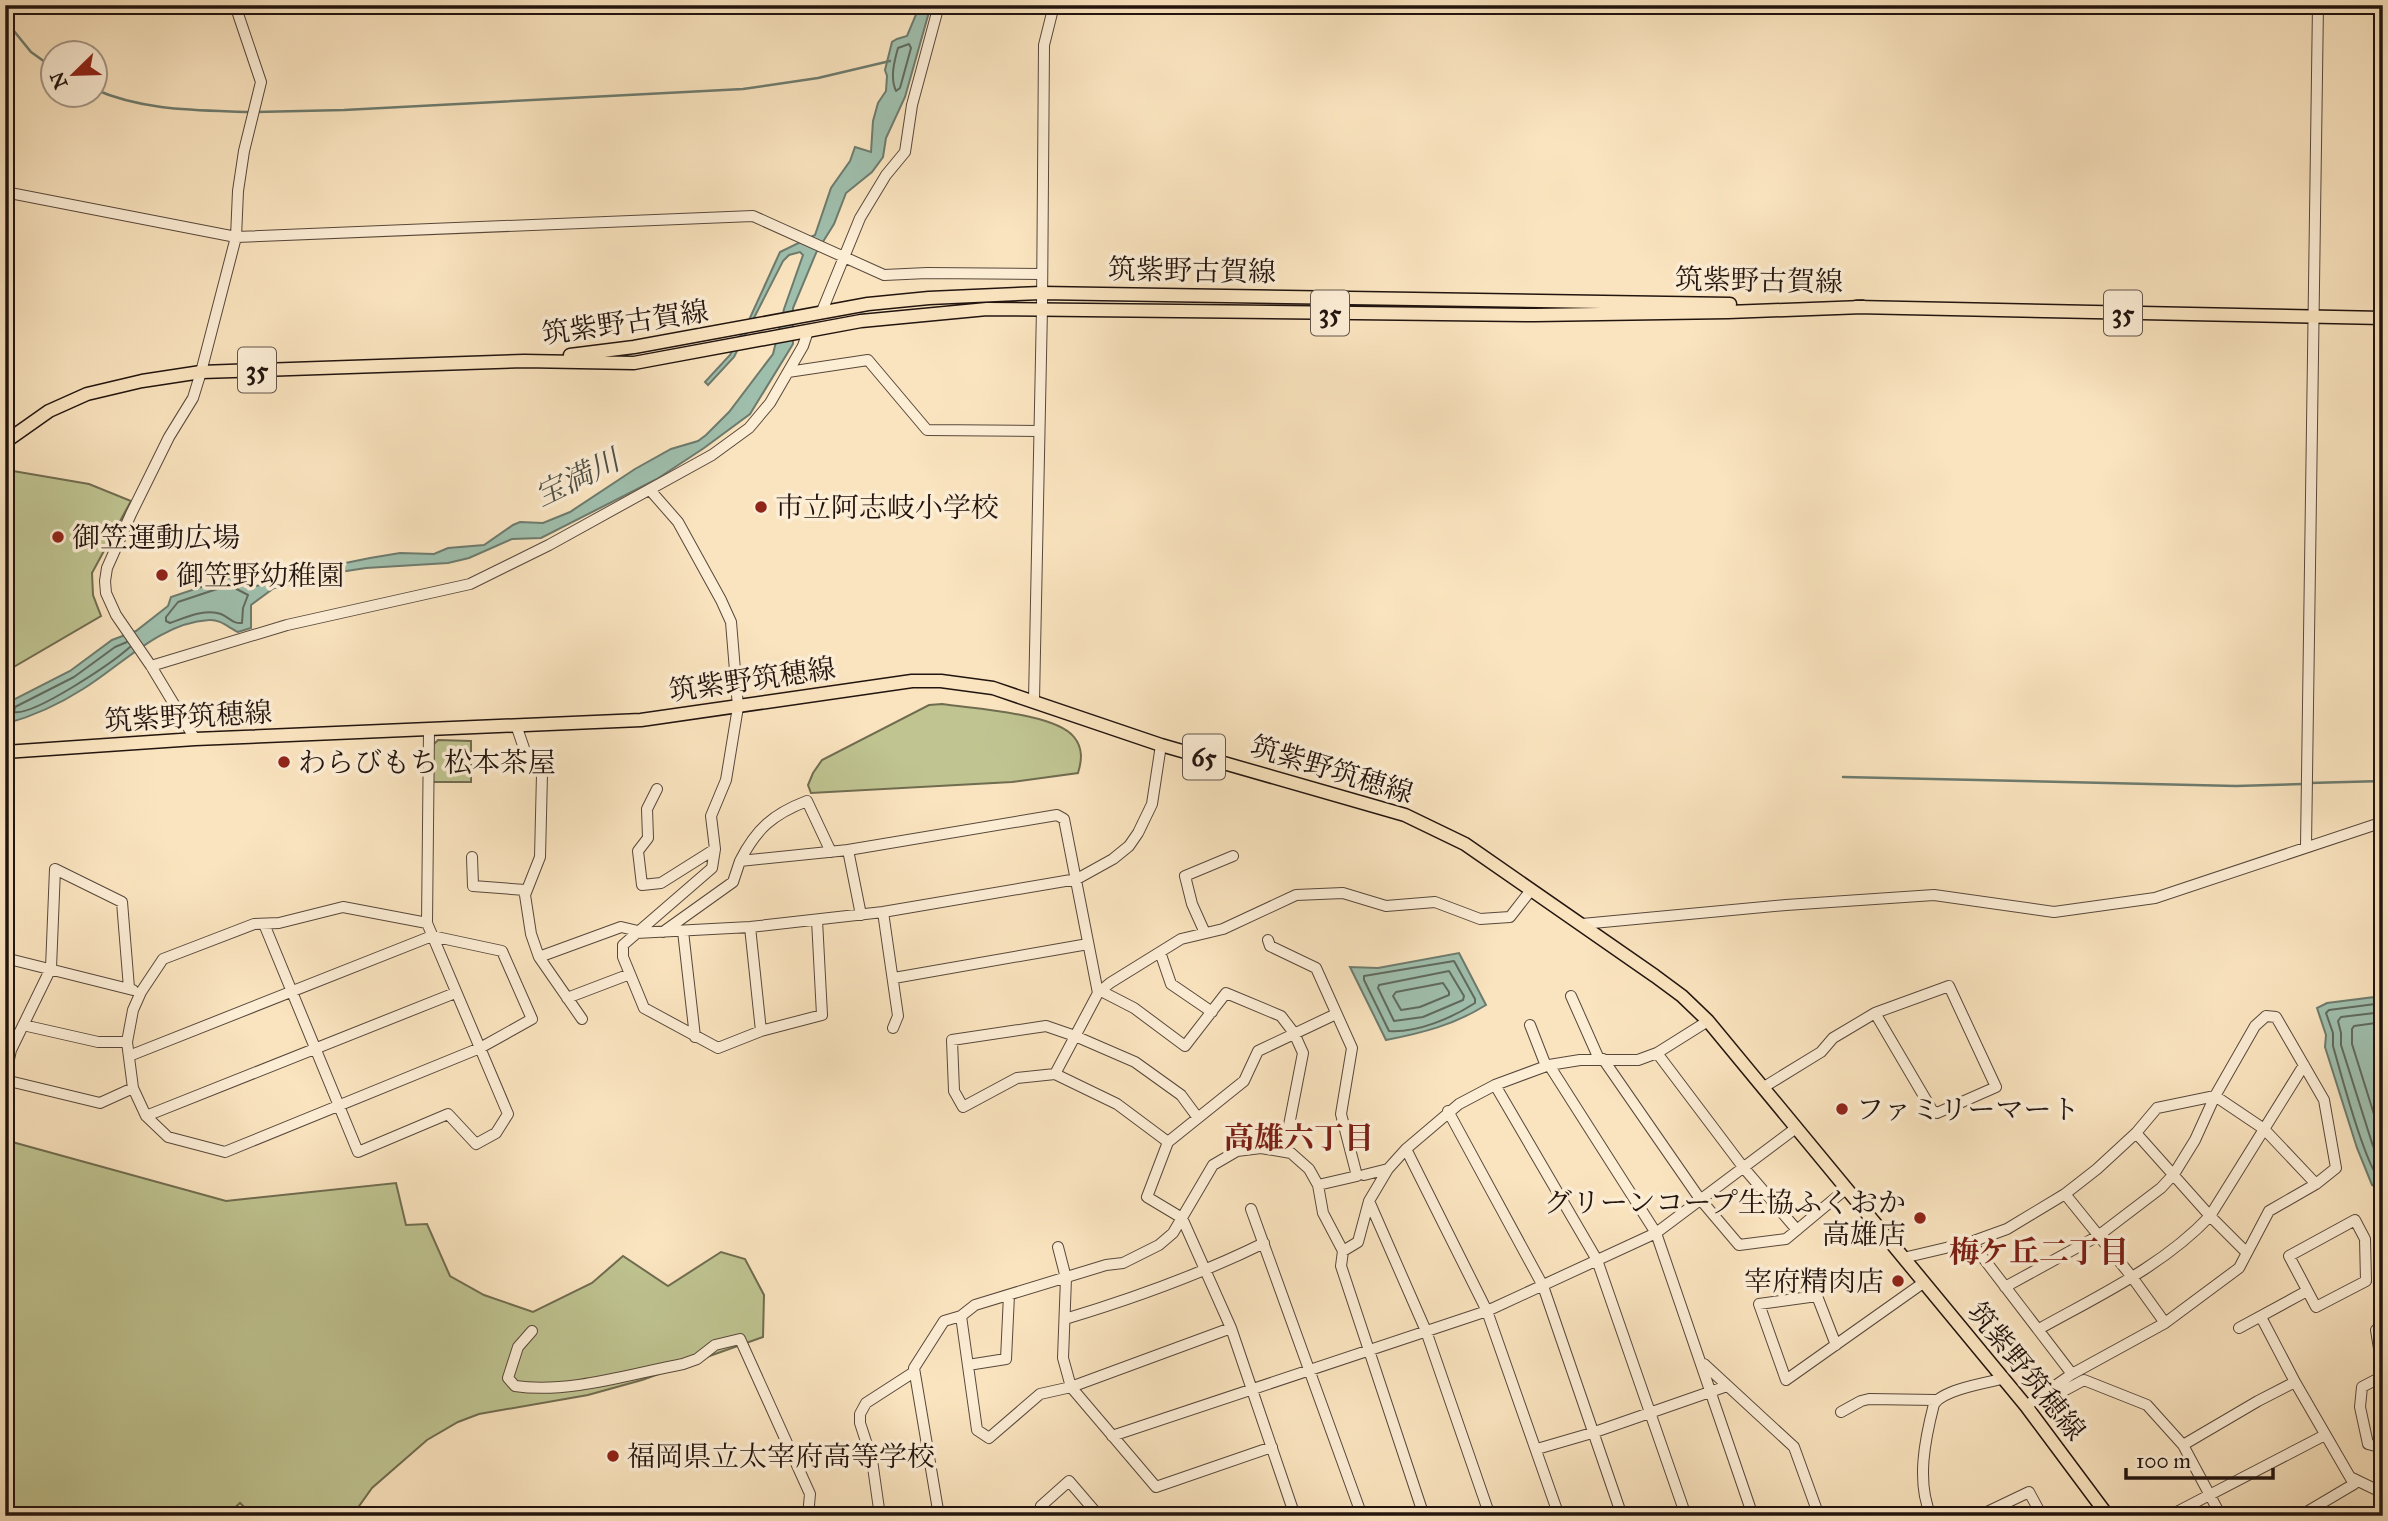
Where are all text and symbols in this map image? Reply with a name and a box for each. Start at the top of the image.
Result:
north arrow [38,38,108,108]
text: N [45,69,73,92]
street label: 筑紫野古賀線 [1108,252,1276,289]
street label: 筑紫野古賀線 [1675,262,1843,299]
road number: 35 [1311,290,1349,336]
road number: 35 [2104,290,2142,336]
street label: 筑紫野古賀線 [539,293,711,352]
road number: 35 [238,348,276,392]
water label: 宝満川 [529,441,628,514]
place label: 市立阿志岐小学校 [775,490,999,525]
marker: 市立阿志岐小学校 [753,499,769,515]
place label: 御笠運動広場 [72,520,240,555]
marker: 御笠運動広場 [50,529,66,545]
place label: 御笠野幼稚園 [176,558,344,593]
marker: 御笠野幼稚園 [154,567,170,583]
street label: 筑紫野筑穂線 [666,650,838,709]
street label: 筑紫野筑穂線 [103,695,273,738]
street label: 筑紫野筑穂線 [1246,728,1417,811]
road number: 65 [1183,734,1225,779]
place label: わらびもち 松本茶屋 [298,745,556,780]
marker: わらびもち 松本茶屋 [276,754,292,770]
place label: ファミリーマート [1856,1092,2079,1127]
marker: ファミリーマート [1834,1101,1850,1117]
district label: 高雄六丁目 [1224,1120,1374,1156]
place label: グリーンコープ生協ふくおか 高雄店 [1544,1185,1906,1252]
marker: グリーンコープ生協ふくおか 高雄店 [1912,1210,1928,1226]
district label: 梅ケ丘二丁目 [1949,1234,2129,1270]
place label: 宰府精肉店 [1744,1264,1884,1299]
marker: 宰府精肉店 [1890,1273,1906,1289]
street label: 筑紫野筑穂線 [1960,1295,2093,1448]
scale bar [2126,1437,2272,1481]
place label: 福岡県立太宰府高等学校 [627,1439,935,1474]
marker: 福岡県立太宰府高等学校 [605,1448,621,1464]
text: 100 m [2136,1448,2191,1474]

